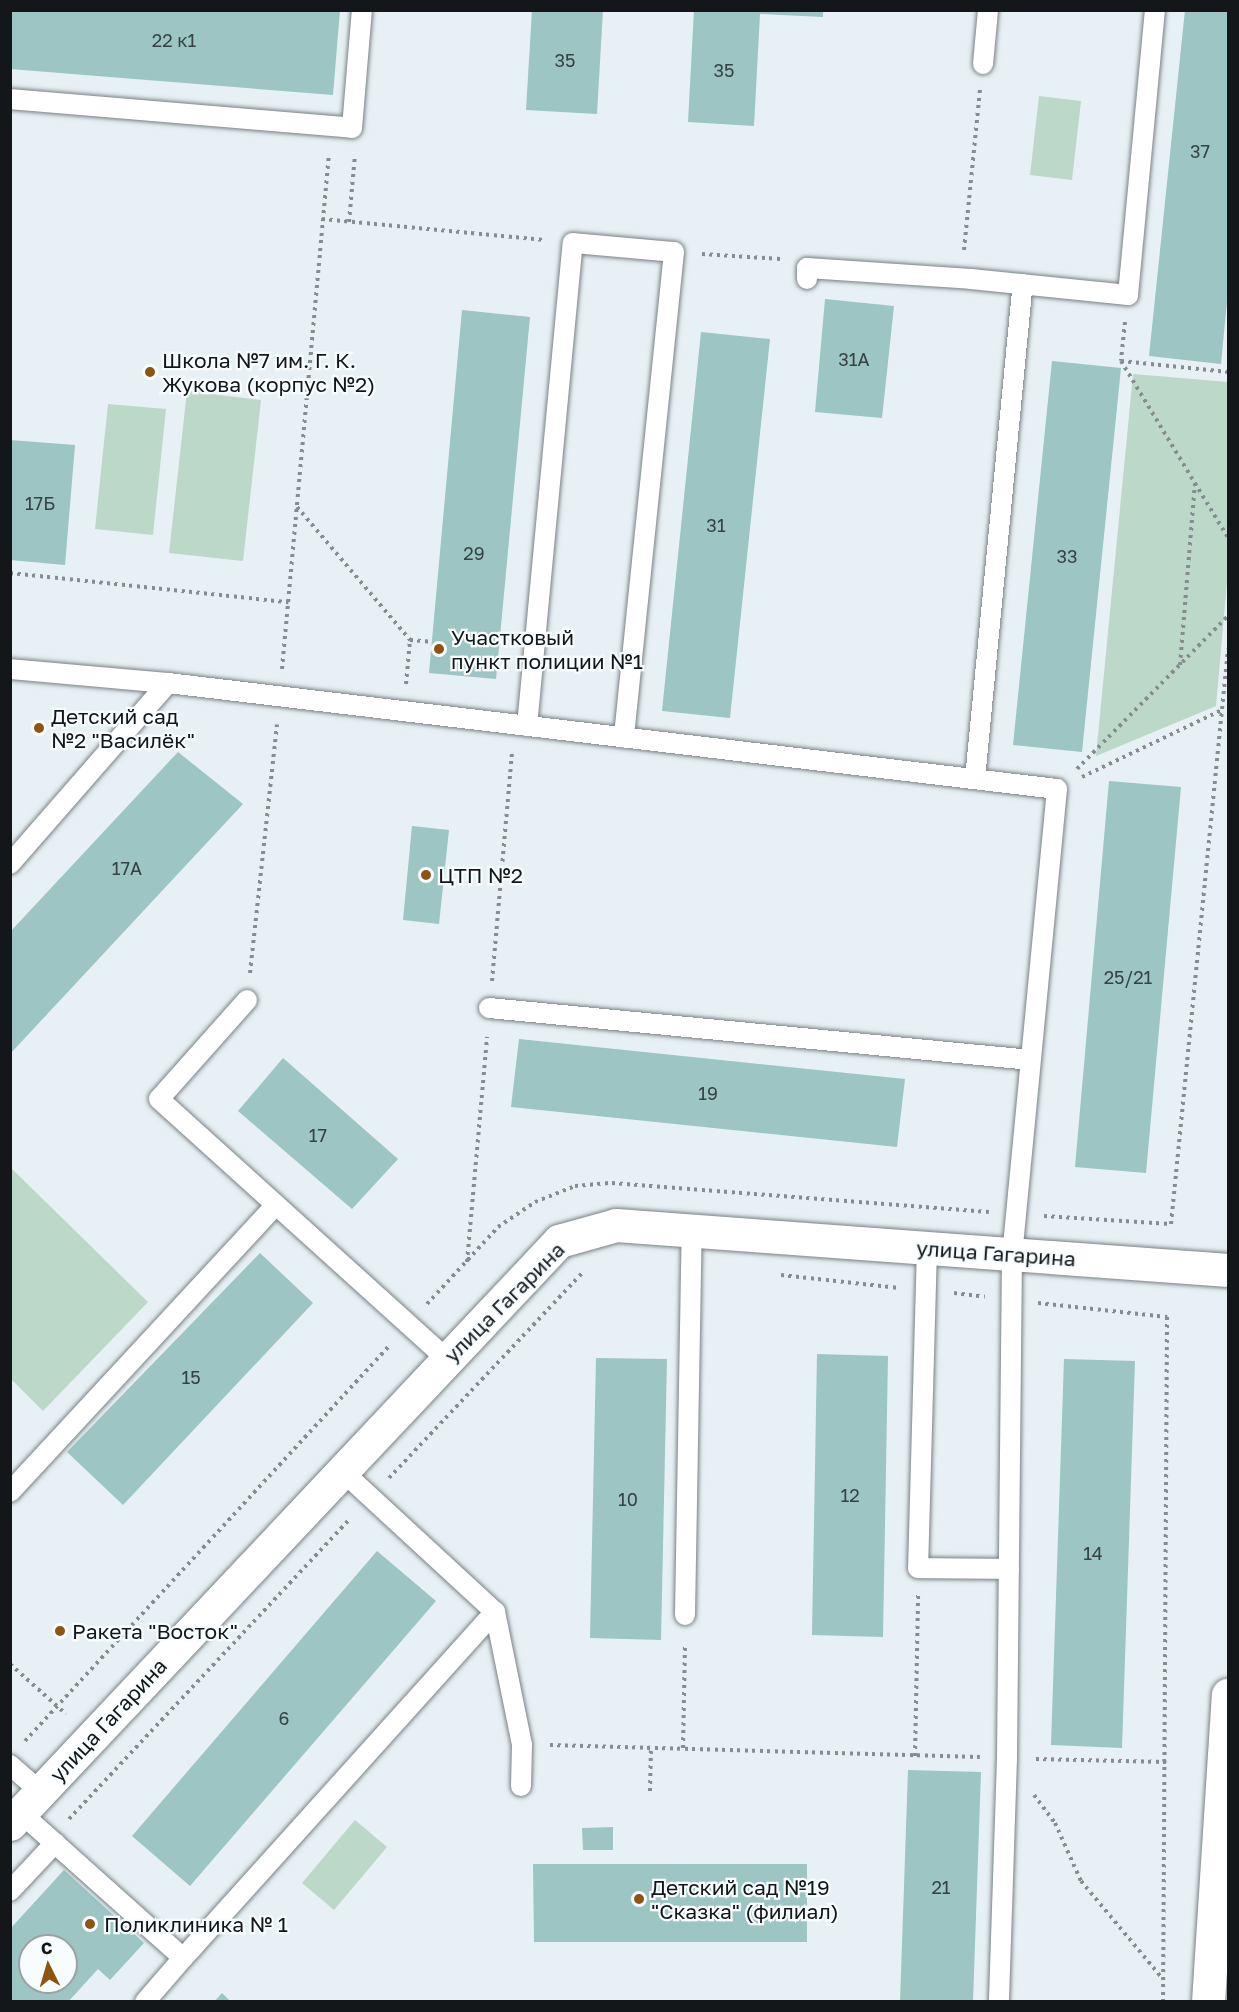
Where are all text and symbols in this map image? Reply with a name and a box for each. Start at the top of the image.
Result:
house number: 22 к1 [152,29,196,51]
house number: 35 [555,49,575,71]
house number: 35 [714,59,734,81]
house number: 37 [1190,140,1210,162]
place label: Школа №7 им. Г. К. Жукова (корпус №2) [162,347,375,397]
house number: 31А [838,348,870,370]
marker: Школа №7 им. Г. К. Жукова (корпус №2) [143,365,157,379]
house number: 17Б [25,492,55,514]
house number: 31 [706,514,726,536]
house number: 29 [463,542,485,564]
house number: 33 [1056,545,1078,567]
place label: Участковый пункт полиции №1 [451,624,643,674]
marker: Участковый пункт полиции №1 [432,642,446,656]
place label: Детский сад №2 "Василёк" [51,703,195,753]
marker: Детский сад №2 "Василёк" [32,721,46,735]
house number: 17А [112,857,142,879]
place label: ЦТП №2 [438,862,523,888]
marker: ЦТП №2 [419,868,433,882]
house number: 25/21 [1104,966,1152,988]
house number: 19 [698,1082,718,1104]
house number: 17 [309,1124,327,1146]
street label: улица Гагарина [915,1235,1077,1271]
street label: улица Гагарина [439,1237,569,1367]
house number: 15 [181,1366,201,1388]
house number: 12 [840,1484,860,1506]
house number: 10 [618,1488,638,1510]
house number: 14 [1083,1542,1103,1564]
place label: Ракета "Восток" [72,1618,238,1644]
marker: Ракета "Восток" [53,1624,67,1638]
street label: улица Гагарина [44,1653,172,1787]
house number: 6 [279,1707,289,1729]
place label: Детский сад №19 "Сказка" (филиал) [651,1874,839,1924]
house number: 21 [931,1876,951,1898]
marker: Детский сад №19 "Сказка" (филиал) [632,1892,646,1906]
place label: Поликлиника № 1 [104,1911,288,1937]
marker: Поликлиника № 1 [81,1915,99,1933]
north arrow [18,1934,78,1994]
text: С [40,1938,53,1959]

